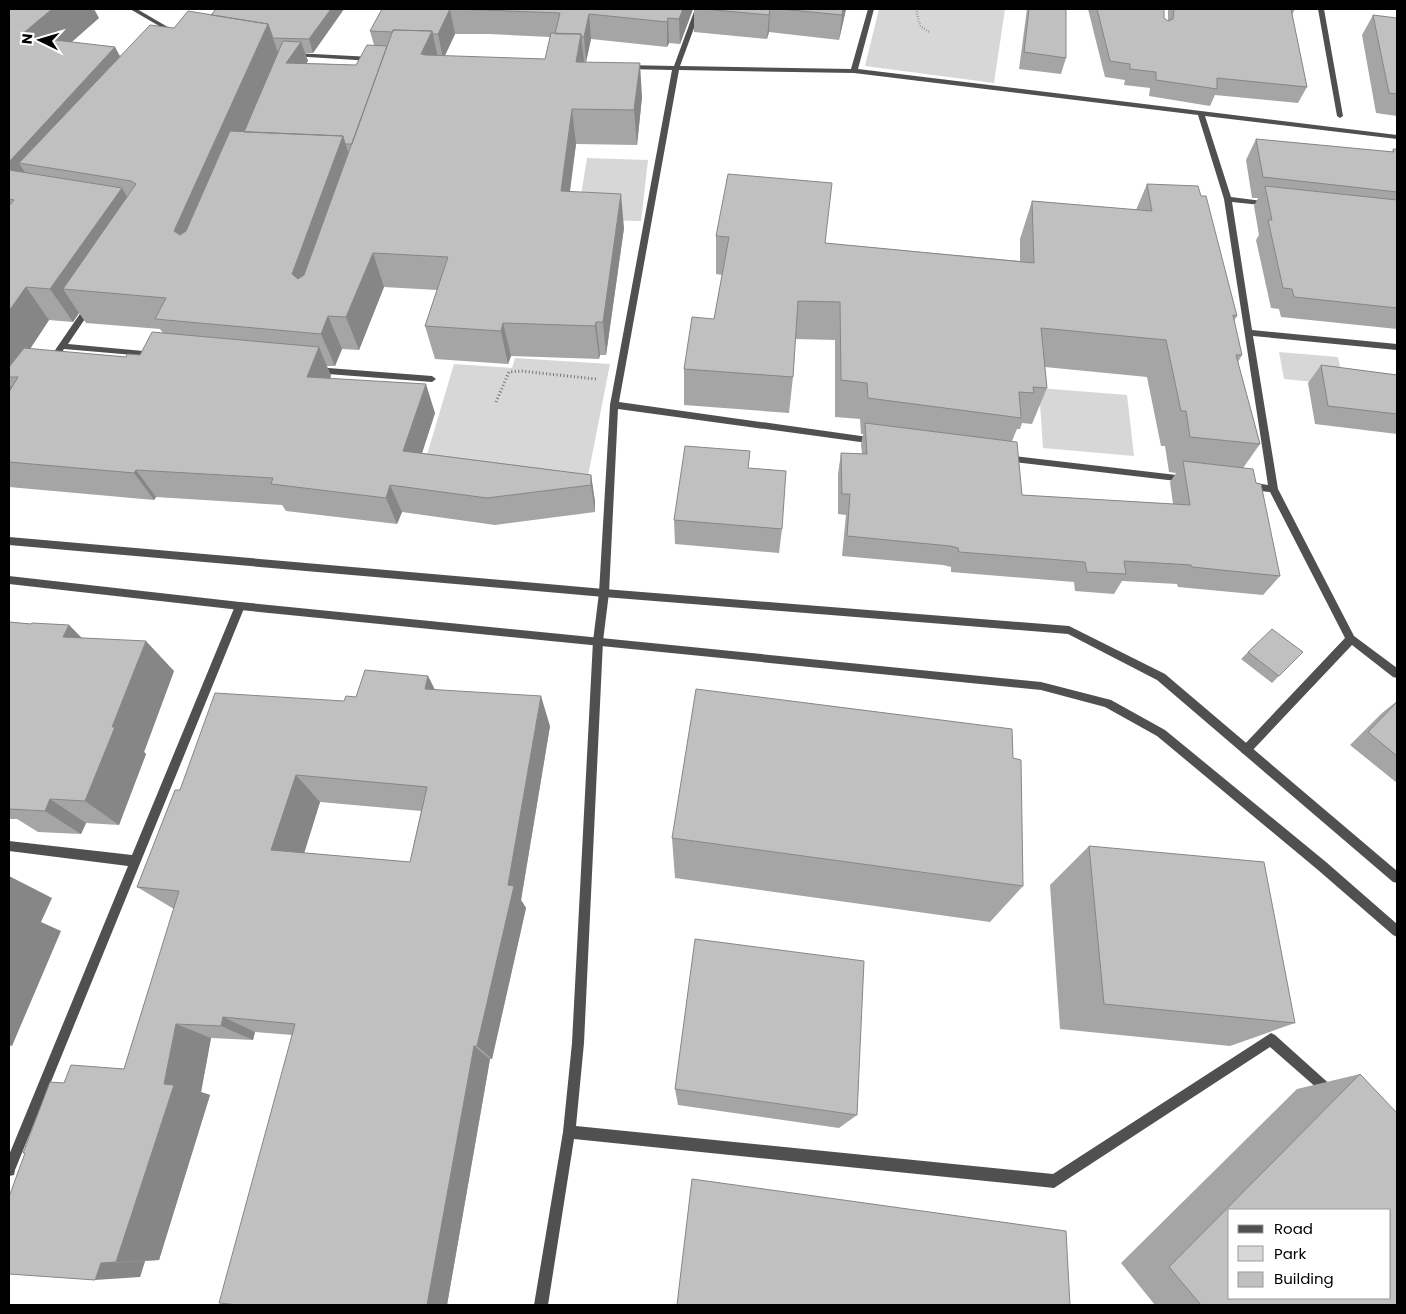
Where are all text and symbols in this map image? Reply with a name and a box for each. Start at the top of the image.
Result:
north arrow [15,15,65,65]
text: N [17,33,37,45]
legend [1228,1209,1391,1299]
text: Road [1274,1218,1313,1239]
text: Park [1274,1243,1306,1264]
text: Building [1274,1268,1334,1289]

